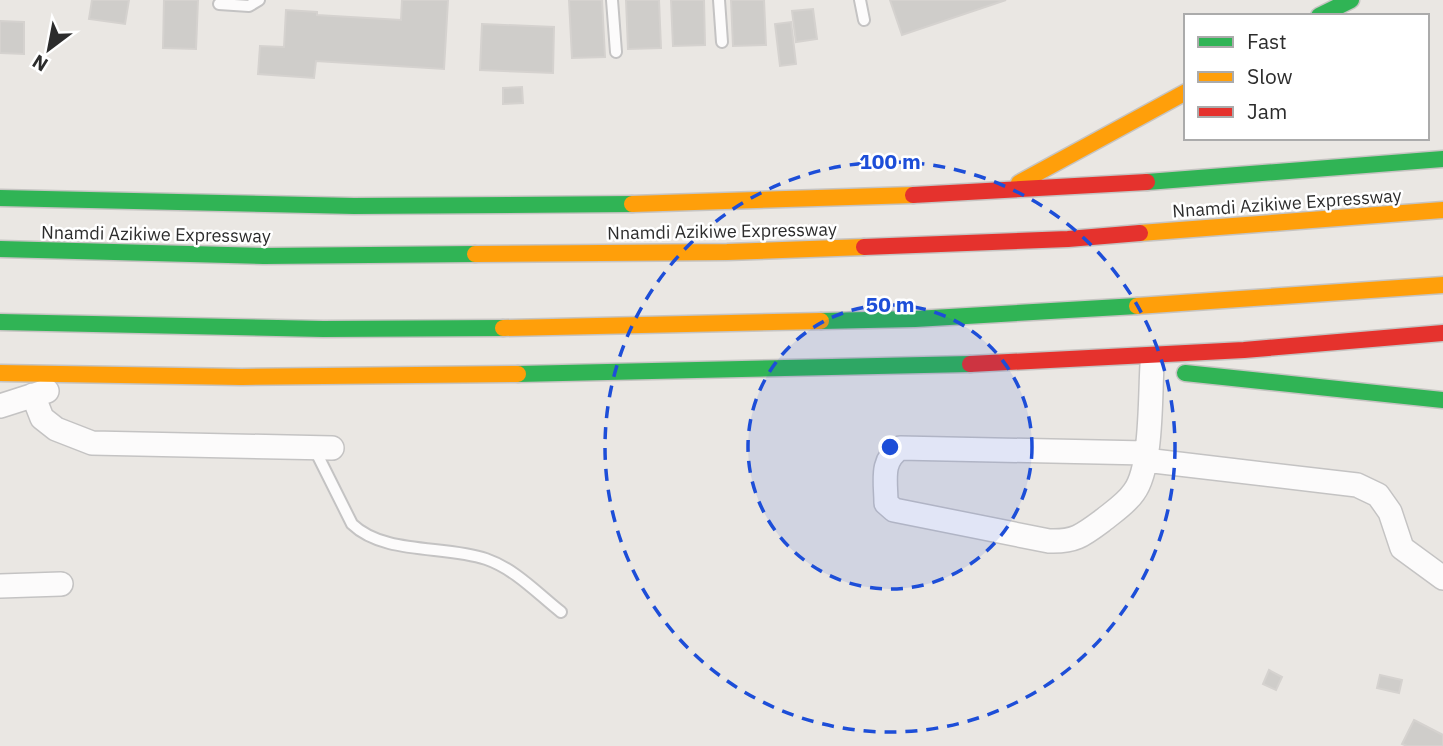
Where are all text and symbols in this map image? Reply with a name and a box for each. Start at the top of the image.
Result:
north arrow [14,14,84,84]
legend [1184,14,1429,140]
text: Fast [1247,27,1287,55]
text: N [28,50,52,77]
text: Slow [1247,62,1293,90]
text: Jam [1247,97,1287,125]
text: 100 m [859,147,921,175]
street label: Nnamdi Azikiwe Expressway [1172,184,1402,222]
street label: Nnamdi Azikiwe Expressway [607,217,837,245]
street label: Nnamdi Azikiwe Expressway [41,220,271,248]
text: 50 m [866,290,914,318]
centre of rings [878,435,902,459]

